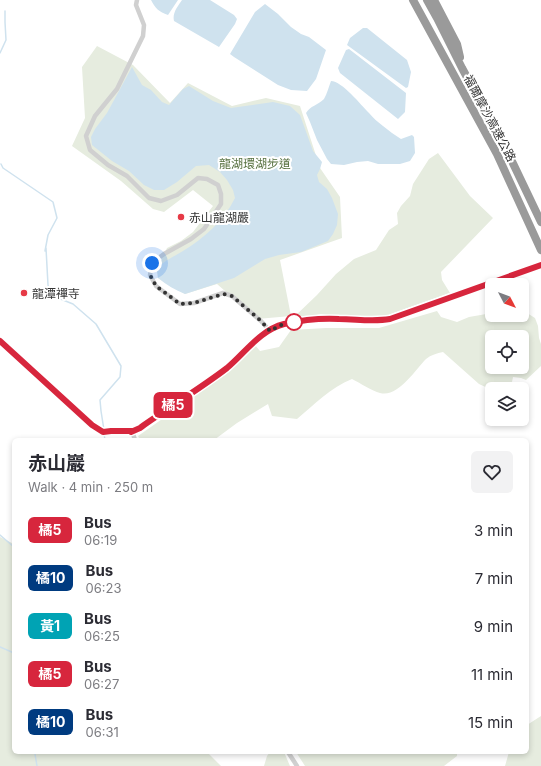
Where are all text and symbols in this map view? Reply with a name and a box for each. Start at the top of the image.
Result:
street label: 福爾摩沙高速公路 [461,72,519,164]
park label: 龍湖環湖步道 [219,156,291,171]
place label: 赤山龍湖嚴 [189,210,249,225]
marker: 赤山龍湖嚴 [176,212,186,222]
your location [142,253,162,273]
north arrow [485,278,529,322]
map controls [485,278,529,426]
place label: 龍潭禪寺 [32,286,80,301]
marker: 龍潭禪寺 [19,288,29,298]
unlabelled marker [285,313,303,331]
button: locate [485,330,529,374]
button: layers [485,382,529,426]
line badge: 橘5 [155,392,191,418]
text: 橘5 [162,396,184,413]
button: heart [471,451,513,493]
text: 赤山巖 [28,452,85,475]
text: Walk · 4 min · 250 m [28,479,153,495]
text: Bus [84,513,112,532]
text: 橘5 [39,521,61,538]
text: 3 min [474,521,513,540]
text: 06:19 [84,532,117,548]
text: Bus [85,561,113,580]
text: 橘10 [36,569,65,586]
text: 7 min [475,569,513,588]
text: 06:23 [85,580,121,596]
text: Bus [84,609,112,628]
text: 黃1 [40,617,60,634]
text: 9 min [474,617,513,636]
text: 06:25 [84,628,120,644]
text: Bus [84,657,112,676]
text: 橘5 [39,665,61,682]
text: 11 min [471,665,513,684]
text: 06:27 [84,676,119,692]
text: Bus [85,705,113,724]
text: 橘10 [36,713,65,730]
text: 15 min [468,713,513,732]
text: 06:31 [85,724,119,740]

